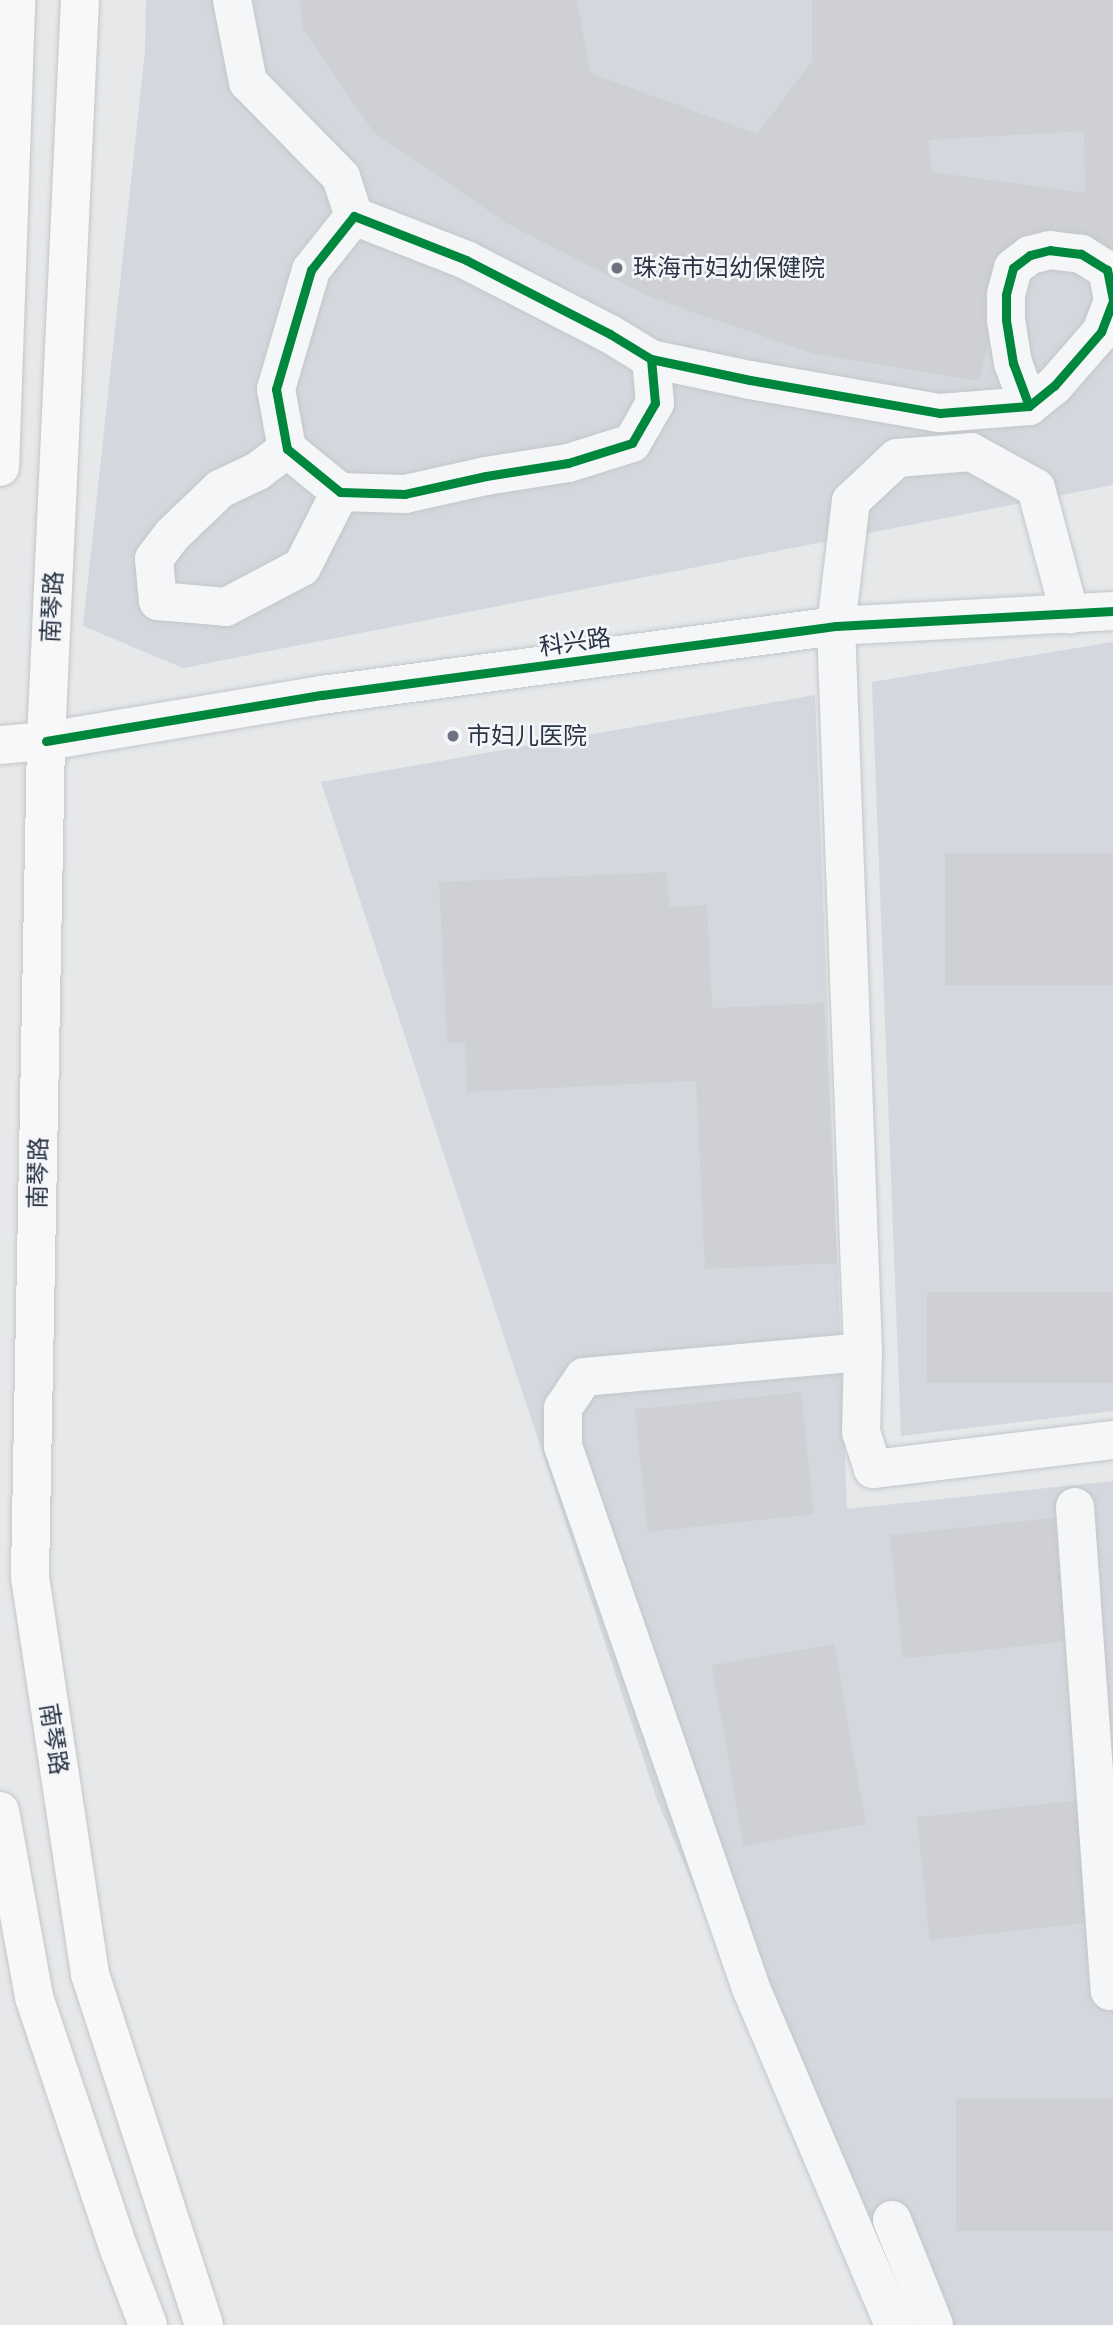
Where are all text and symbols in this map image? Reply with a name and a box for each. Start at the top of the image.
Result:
place label: 珠海市妇幼保健院 [633,254,825,282]
marker: 珠海市妇幼保健院 [607,258,627,278]
street label: 南琴路 [36,570,68,644]
street label: 科兴路 [537,623,613,661]
place label: 市妇儿医院 [467,722,587,750]
marker: 市妇儿医院 [445,728,461,744]
street label: 南琴路 [23,1137,53,1209]
street label: 南琴路 [34,1701,74,1777]

